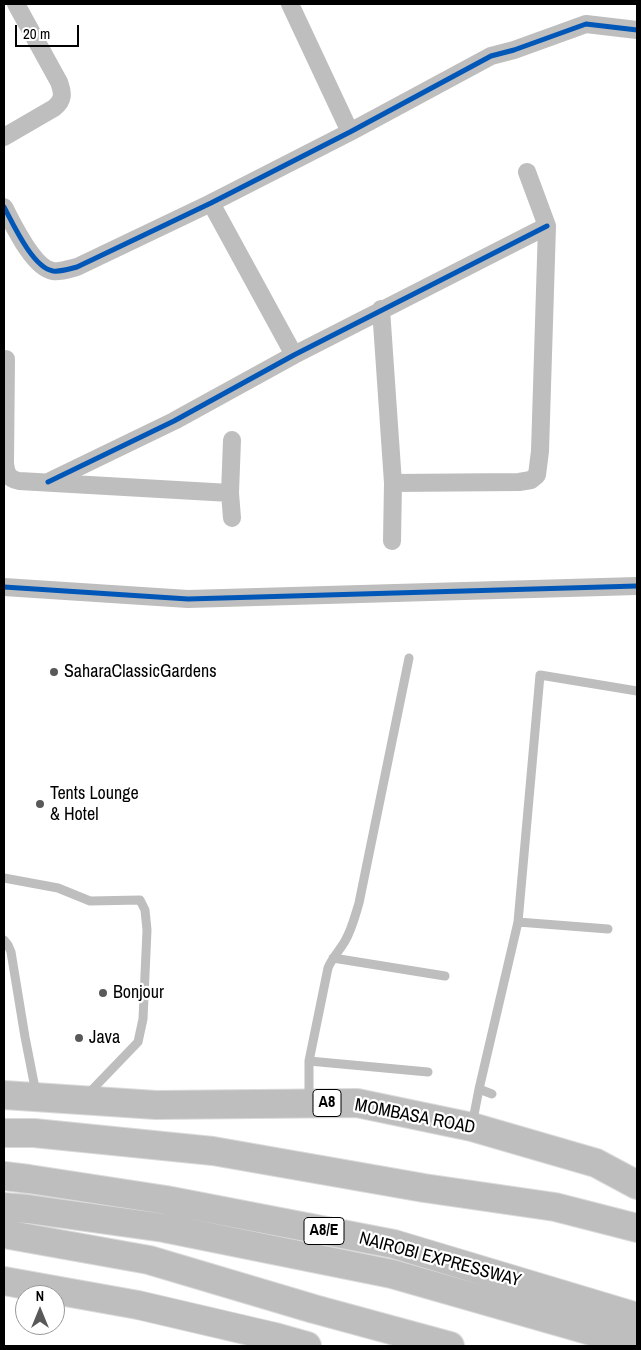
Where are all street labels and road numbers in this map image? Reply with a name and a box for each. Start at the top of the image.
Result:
road number: A8 [313,1090,341,1116]
street label: MOMBASA ROAD [353,1095,477,1139]
road number: A8/E [304,1218,344,1244]
street label: NAIROBI EXPRESSWAY [357,1228,523,1292]

